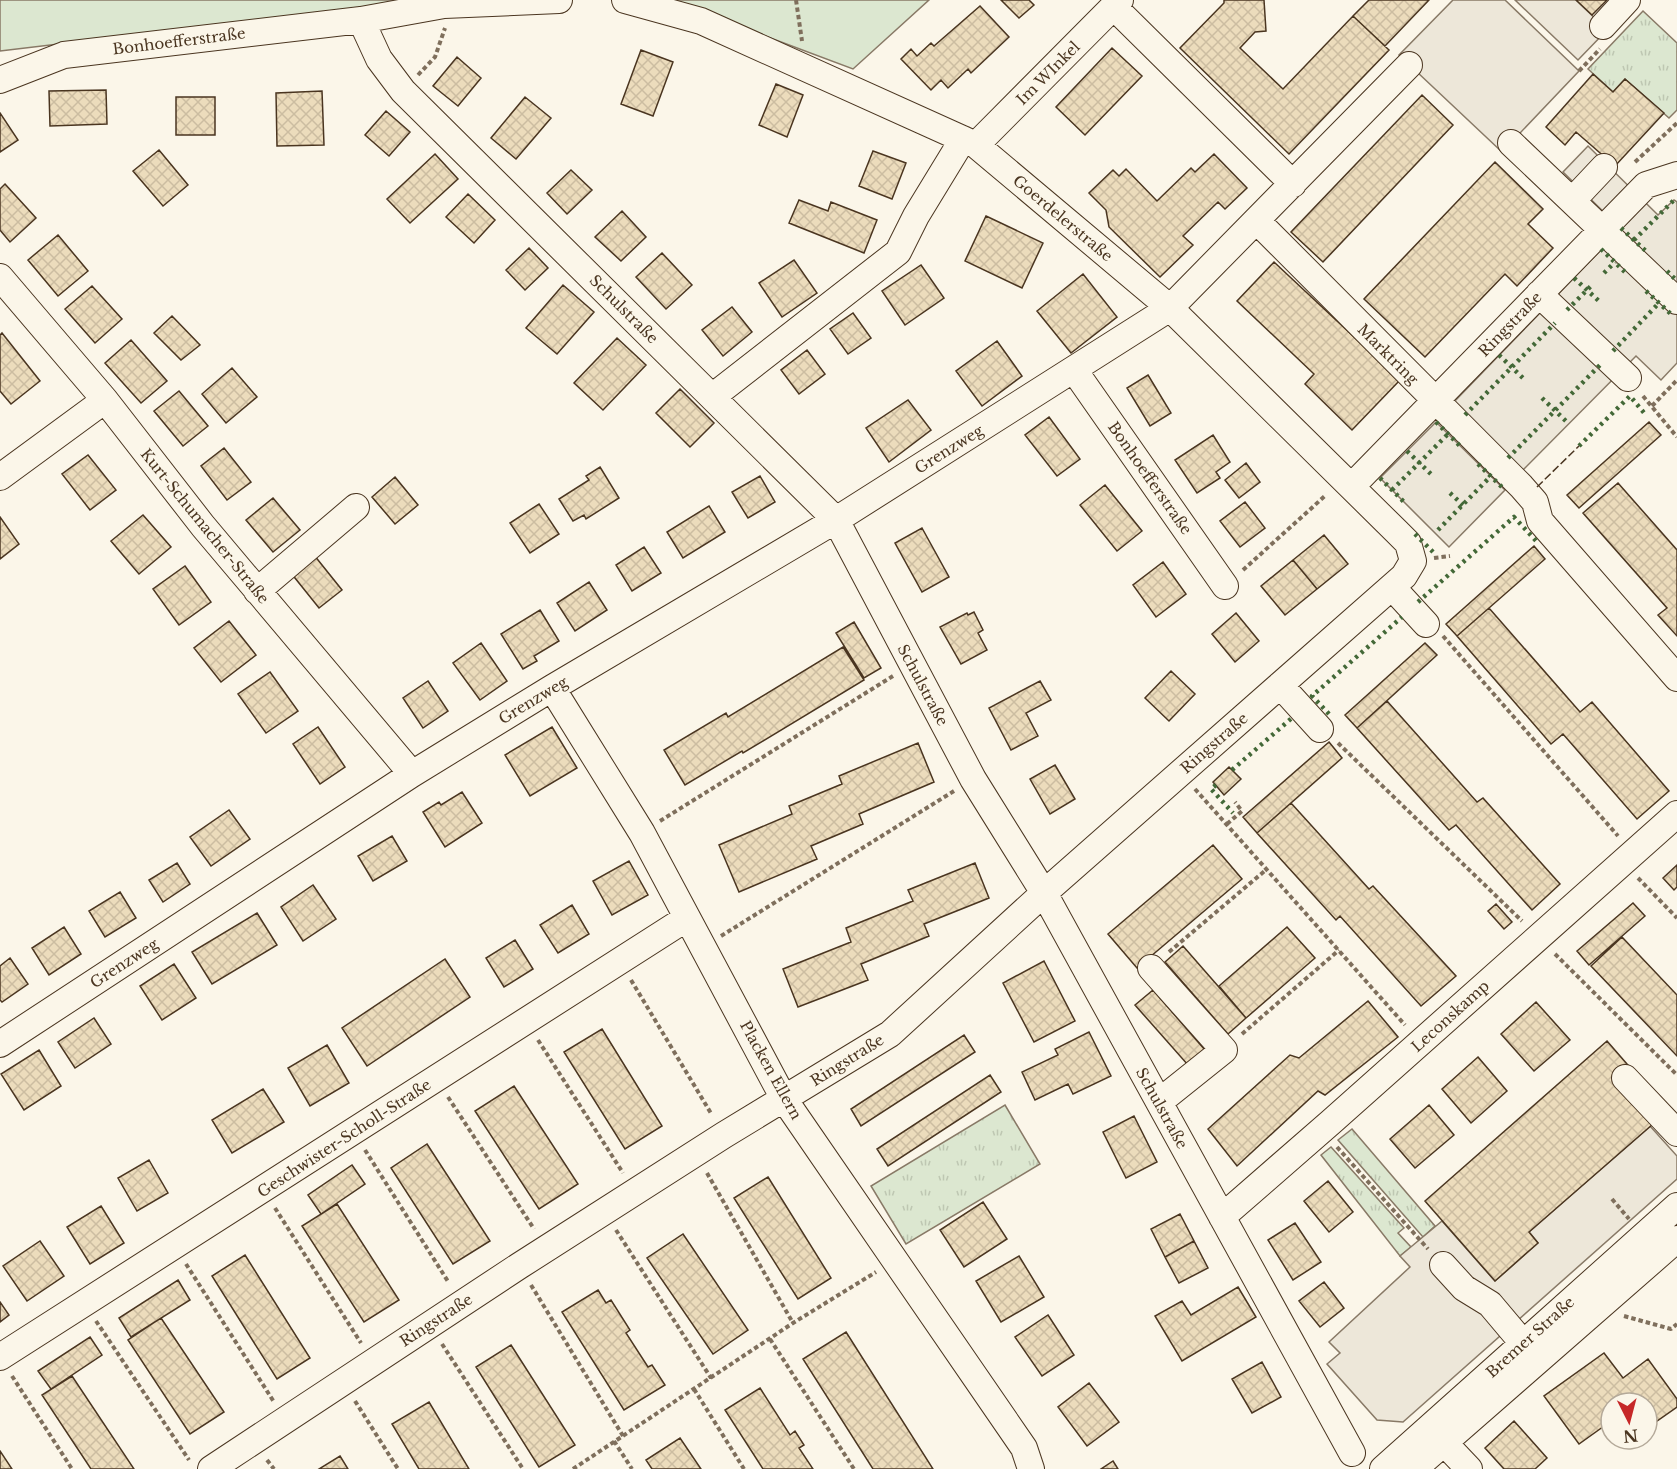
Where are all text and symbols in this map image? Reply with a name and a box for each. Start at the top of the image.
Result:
street label: Bonhoefferstraße [111,23,247,59]
street label: Im WInkel [1012,37,1084,109]
street label: Goerdelerstraße [1009,171,1117,265]
street label: Schulstraße [586,271,662,347]
street label: Ringstraße [1474,288,1546,360]
street label: Marktring [1354,320,1423,389]
street label: Bonhoefferstraße [1104,418,1196,538]
street label: Grenzweg [911,420,988,478]
street label: Kurt-Schumacher-Straße [137,445,273,607]
street label: Schulstraße [894,641,952,729]
street label: Grenzweg [495,671,572,728]
street label: Ringstraße [1176,709,1252,777]
street label: Grenzweg [86,933,162,992]
street label: Leconskamp [1407,976,1493,1056]
street label: Placken Ellern [736,1017,806,1123]
street label: Ringstraße [807,1030,887,1090]
street label: Schulstraße [1132,1064,1192,1152]
street label: Geschwister-Scholl-Straße [254,1075,434,1201]
street label: Ringstraße [396,1289,476,1351]
street label: Bremer Straße [1482,1292,1578,1382]
north arrow [1599,1391,1659,1451]
text: N [1622,1425,1639,1447]

